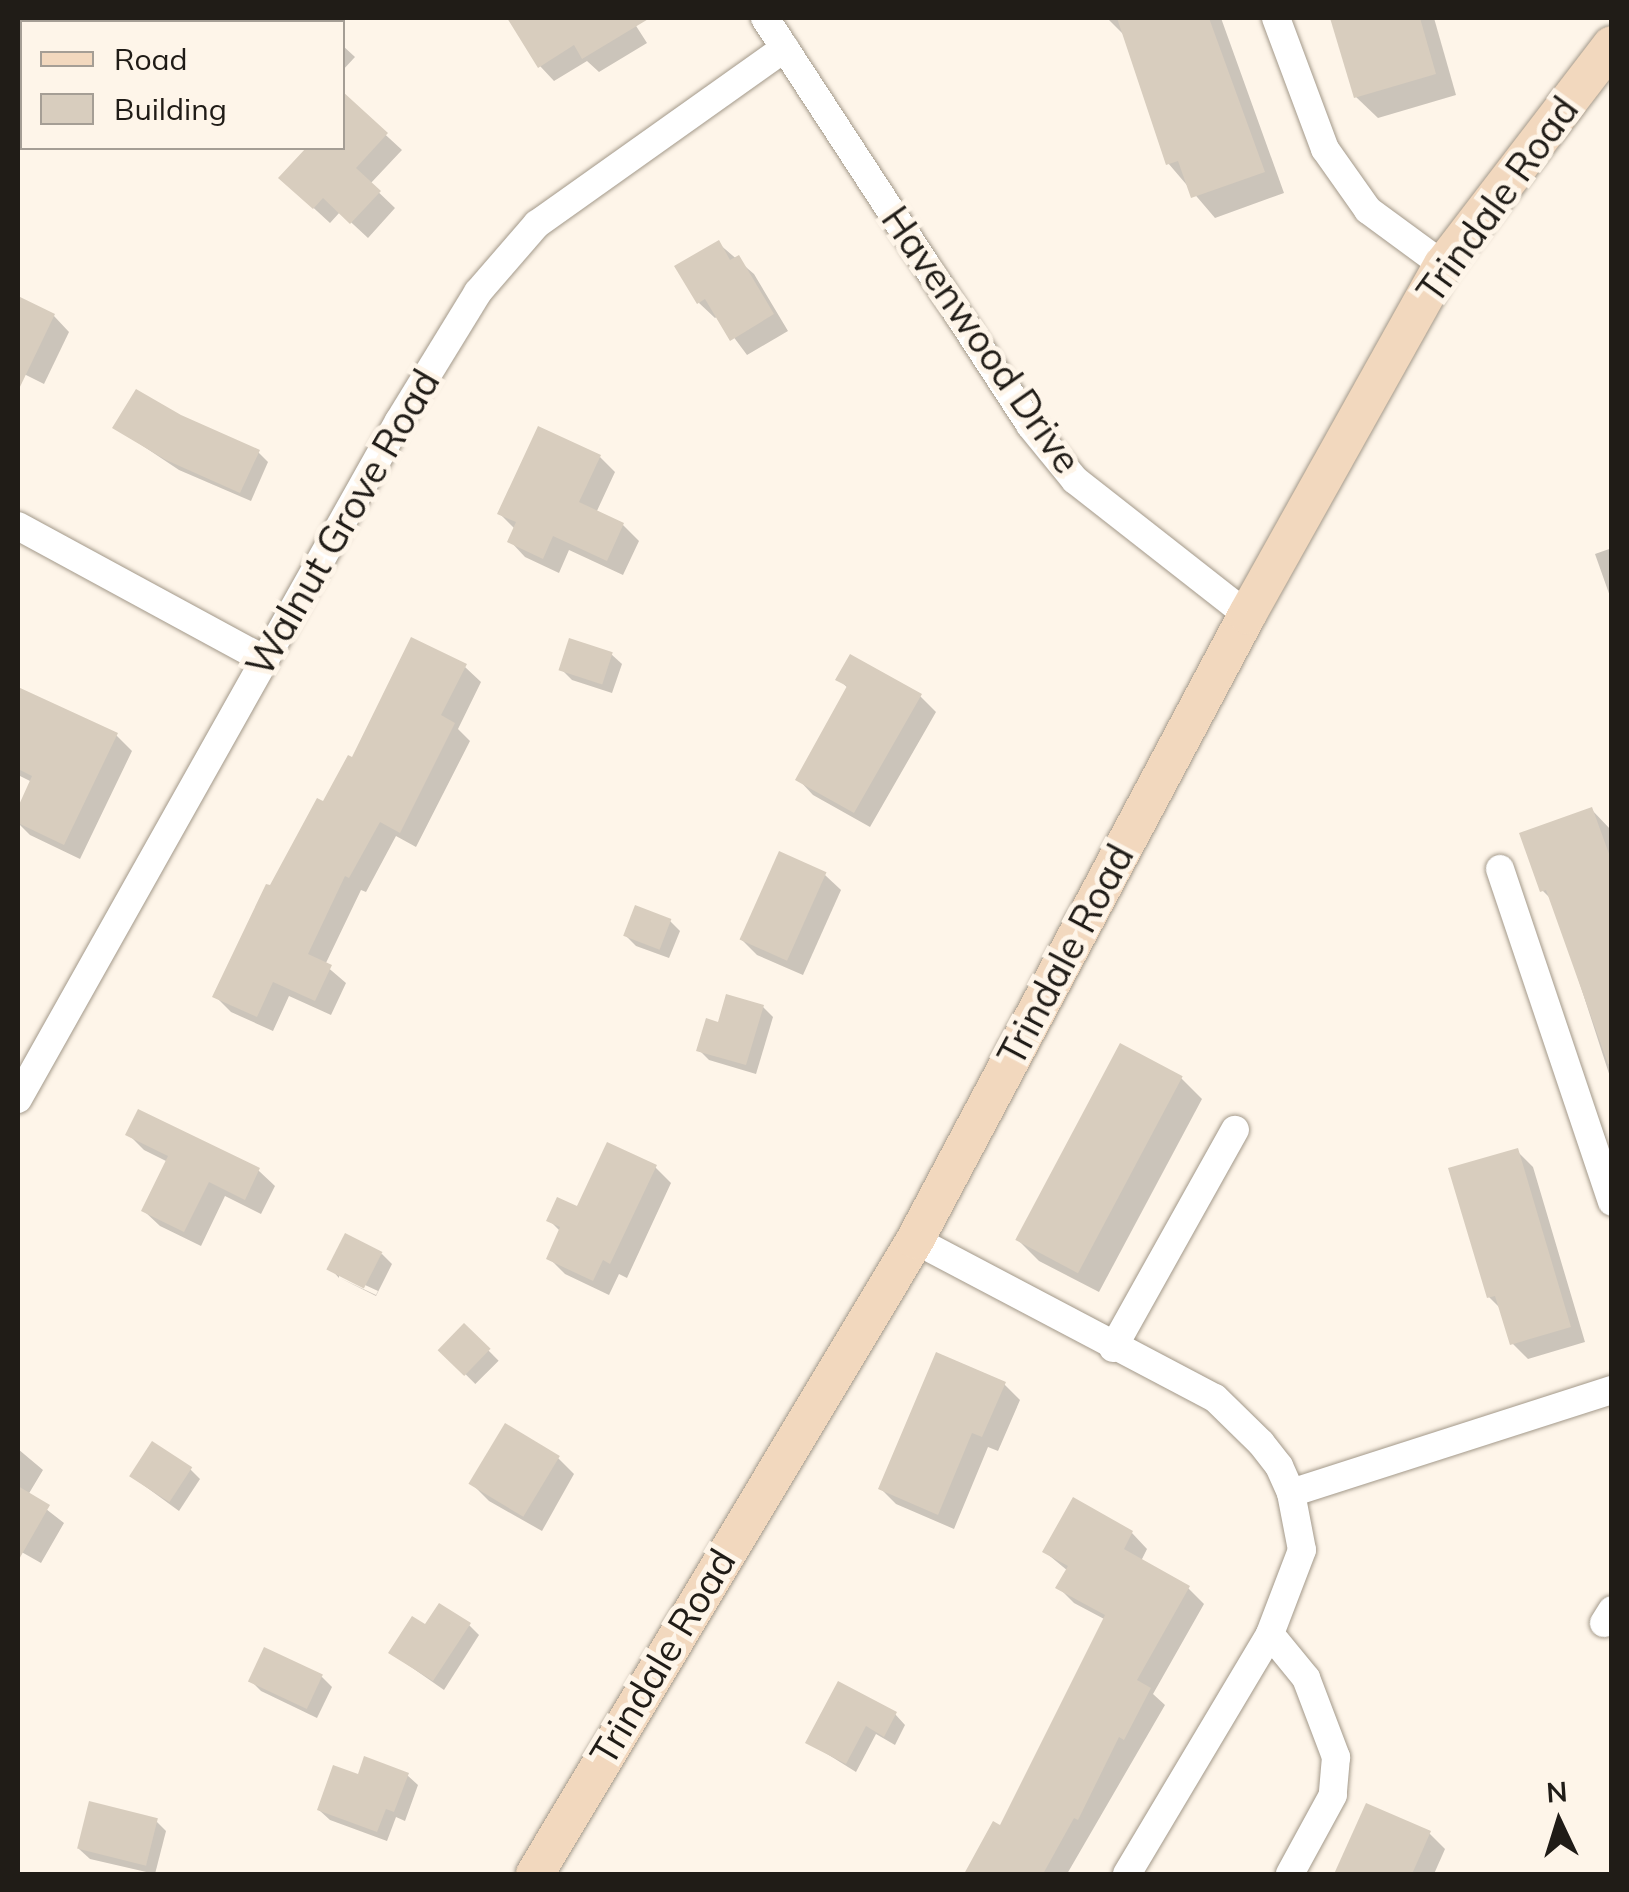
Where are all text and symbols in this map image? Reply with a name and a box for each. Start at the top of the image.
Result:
legend [20,20,345,150]
text: Road [114,40,188,78]
street label: Trindale Road [1408,88,1588,312]
text: Building [114,90,227,128]
street label: Havenwood Drive [872,198,1090,482]
street label: Walnut Grove Road [237,362,449,684]
street label: Trindale Road [989,837,1143,1073]
street label: Trindale Road [581,1541,745,1773]
north arrow [1509,1772,1609,1872]
text: N [1545,1773,1569,1810]

